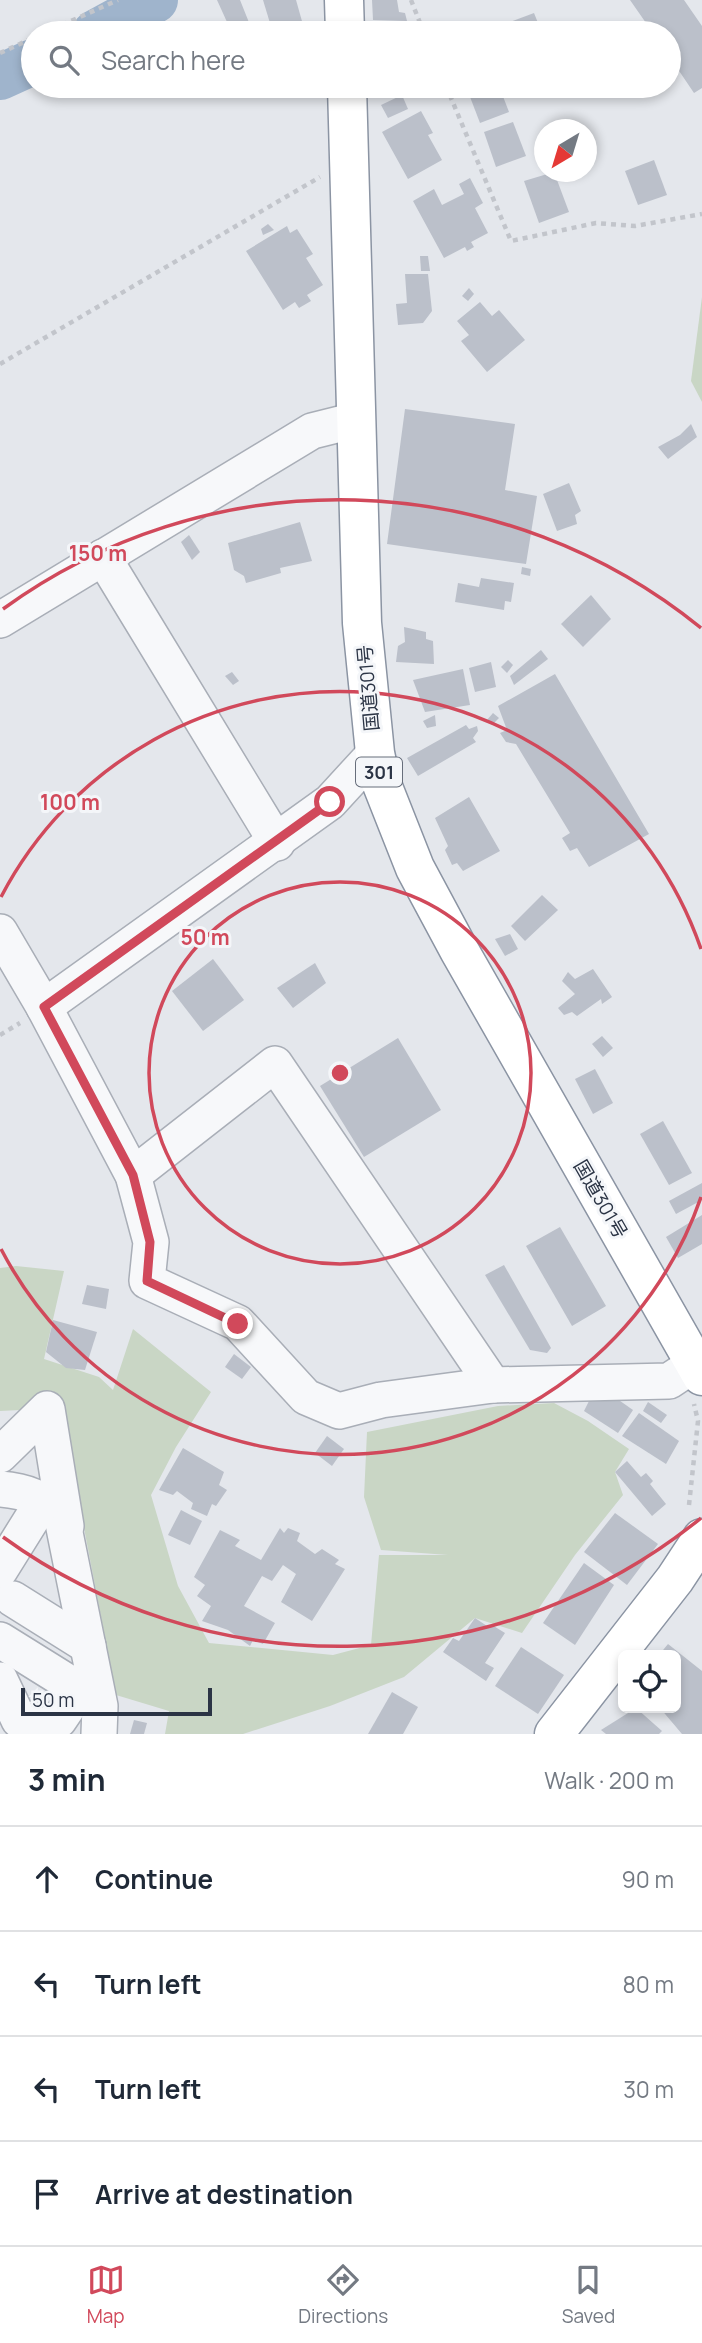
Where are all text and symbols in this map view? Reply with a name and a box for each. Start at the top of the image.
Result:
search box [21,21,681,98]
icon: search [45,41,83,79]
text: Search here [101,42,246,78]
north arrow [534,119,597,182]
text: 150 m [69,539,127,567]
street label: 国道301号 [351,644,385,732]
road number: 301 [356,758,402,786]
route start [314,786,345,817]
text: 100 m [40,788,100,816]
text: 50 m [180,923,230,951]
centre of rings [328,1061,352,1085]
street label: 国道301号 [568,1155,634,1243]
route end [222,1308,253,1339]
map controls [618,1650,681,1713]
button: locate [618,1650,681,1713]
scale bar [21,1685,212,1717]
text: 50 m [32,1687,74,1713]
text: 3 min [28,1759,106,1800]
text: Walk · 200 m [544,1764,674,1796]
icon: ahead [28,1860,66,1898]
text: Continue [95,1861,213,1897]
text: 90 m [622,1863,674,1895]
icon: left [28,1965,66,2003]
text: Turn left [95,1966,202,2002]
text: 80 m [623,1968,674,2000]
icon: left [28,2070,66,2108]
text: Turn left [95,2071,202,2107]
text: 30 m [623,2073,674,2105]
icon: arrive [28,2175,66,2213]
text: Arrive at destination [95,2176,353,2212]
tab: Map [87,2261,125,2329]
tab: Directions [298,2261,388,2329]
tab: Saved [562,2261,615,2329]

